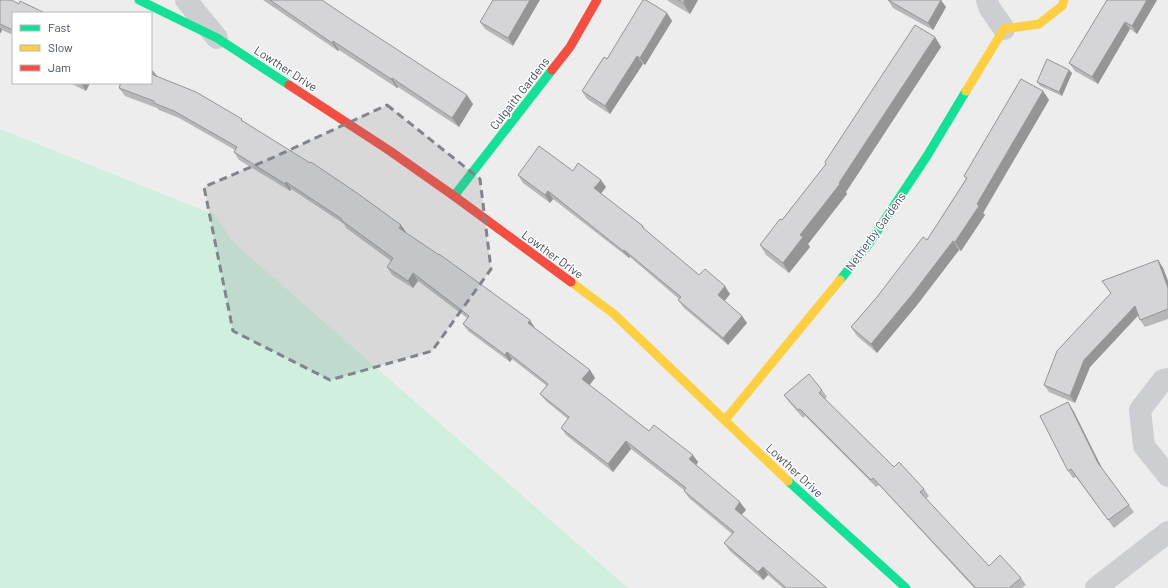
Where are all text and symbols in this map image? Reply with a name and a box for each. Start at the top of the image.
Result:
legend [12,12,152,84]
text: Fast [48,20,71,34]
text: Slow [48,40,73,54]
street label: Lowther Drive [252,42,320,94]
street label: Culgaith Gardens [486,54,552,132]
text: Jam [48,60,71,74]
street label: Netherby Gardens [842,189,908,273]
street label: Lowther Drive [520,227,586,281]
street label: Lowther Drive [764,440,826,500]

